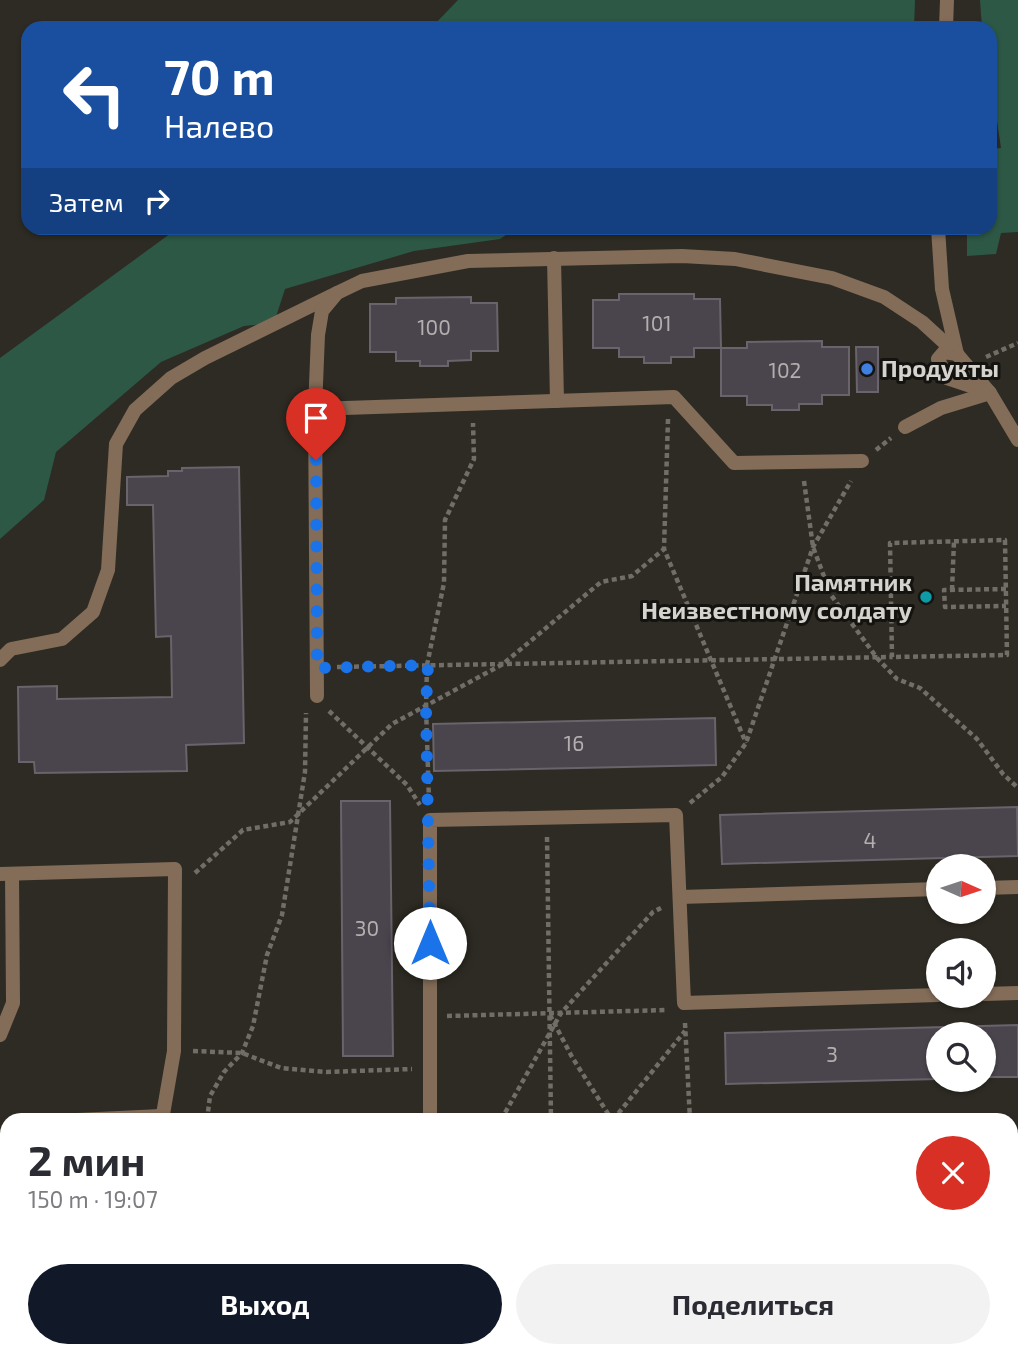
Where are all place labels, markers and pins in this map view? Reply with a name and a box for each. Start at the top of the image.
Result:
place label: Продукты [881,353,999,382]
marker: Продукты [859,361,875,377]
pin [286,388,346,460]
place label: Памятник Неизвестному солдату [641,567,912,624]
marker: Памятник Неизвестному солдату [918,589,934,605]

